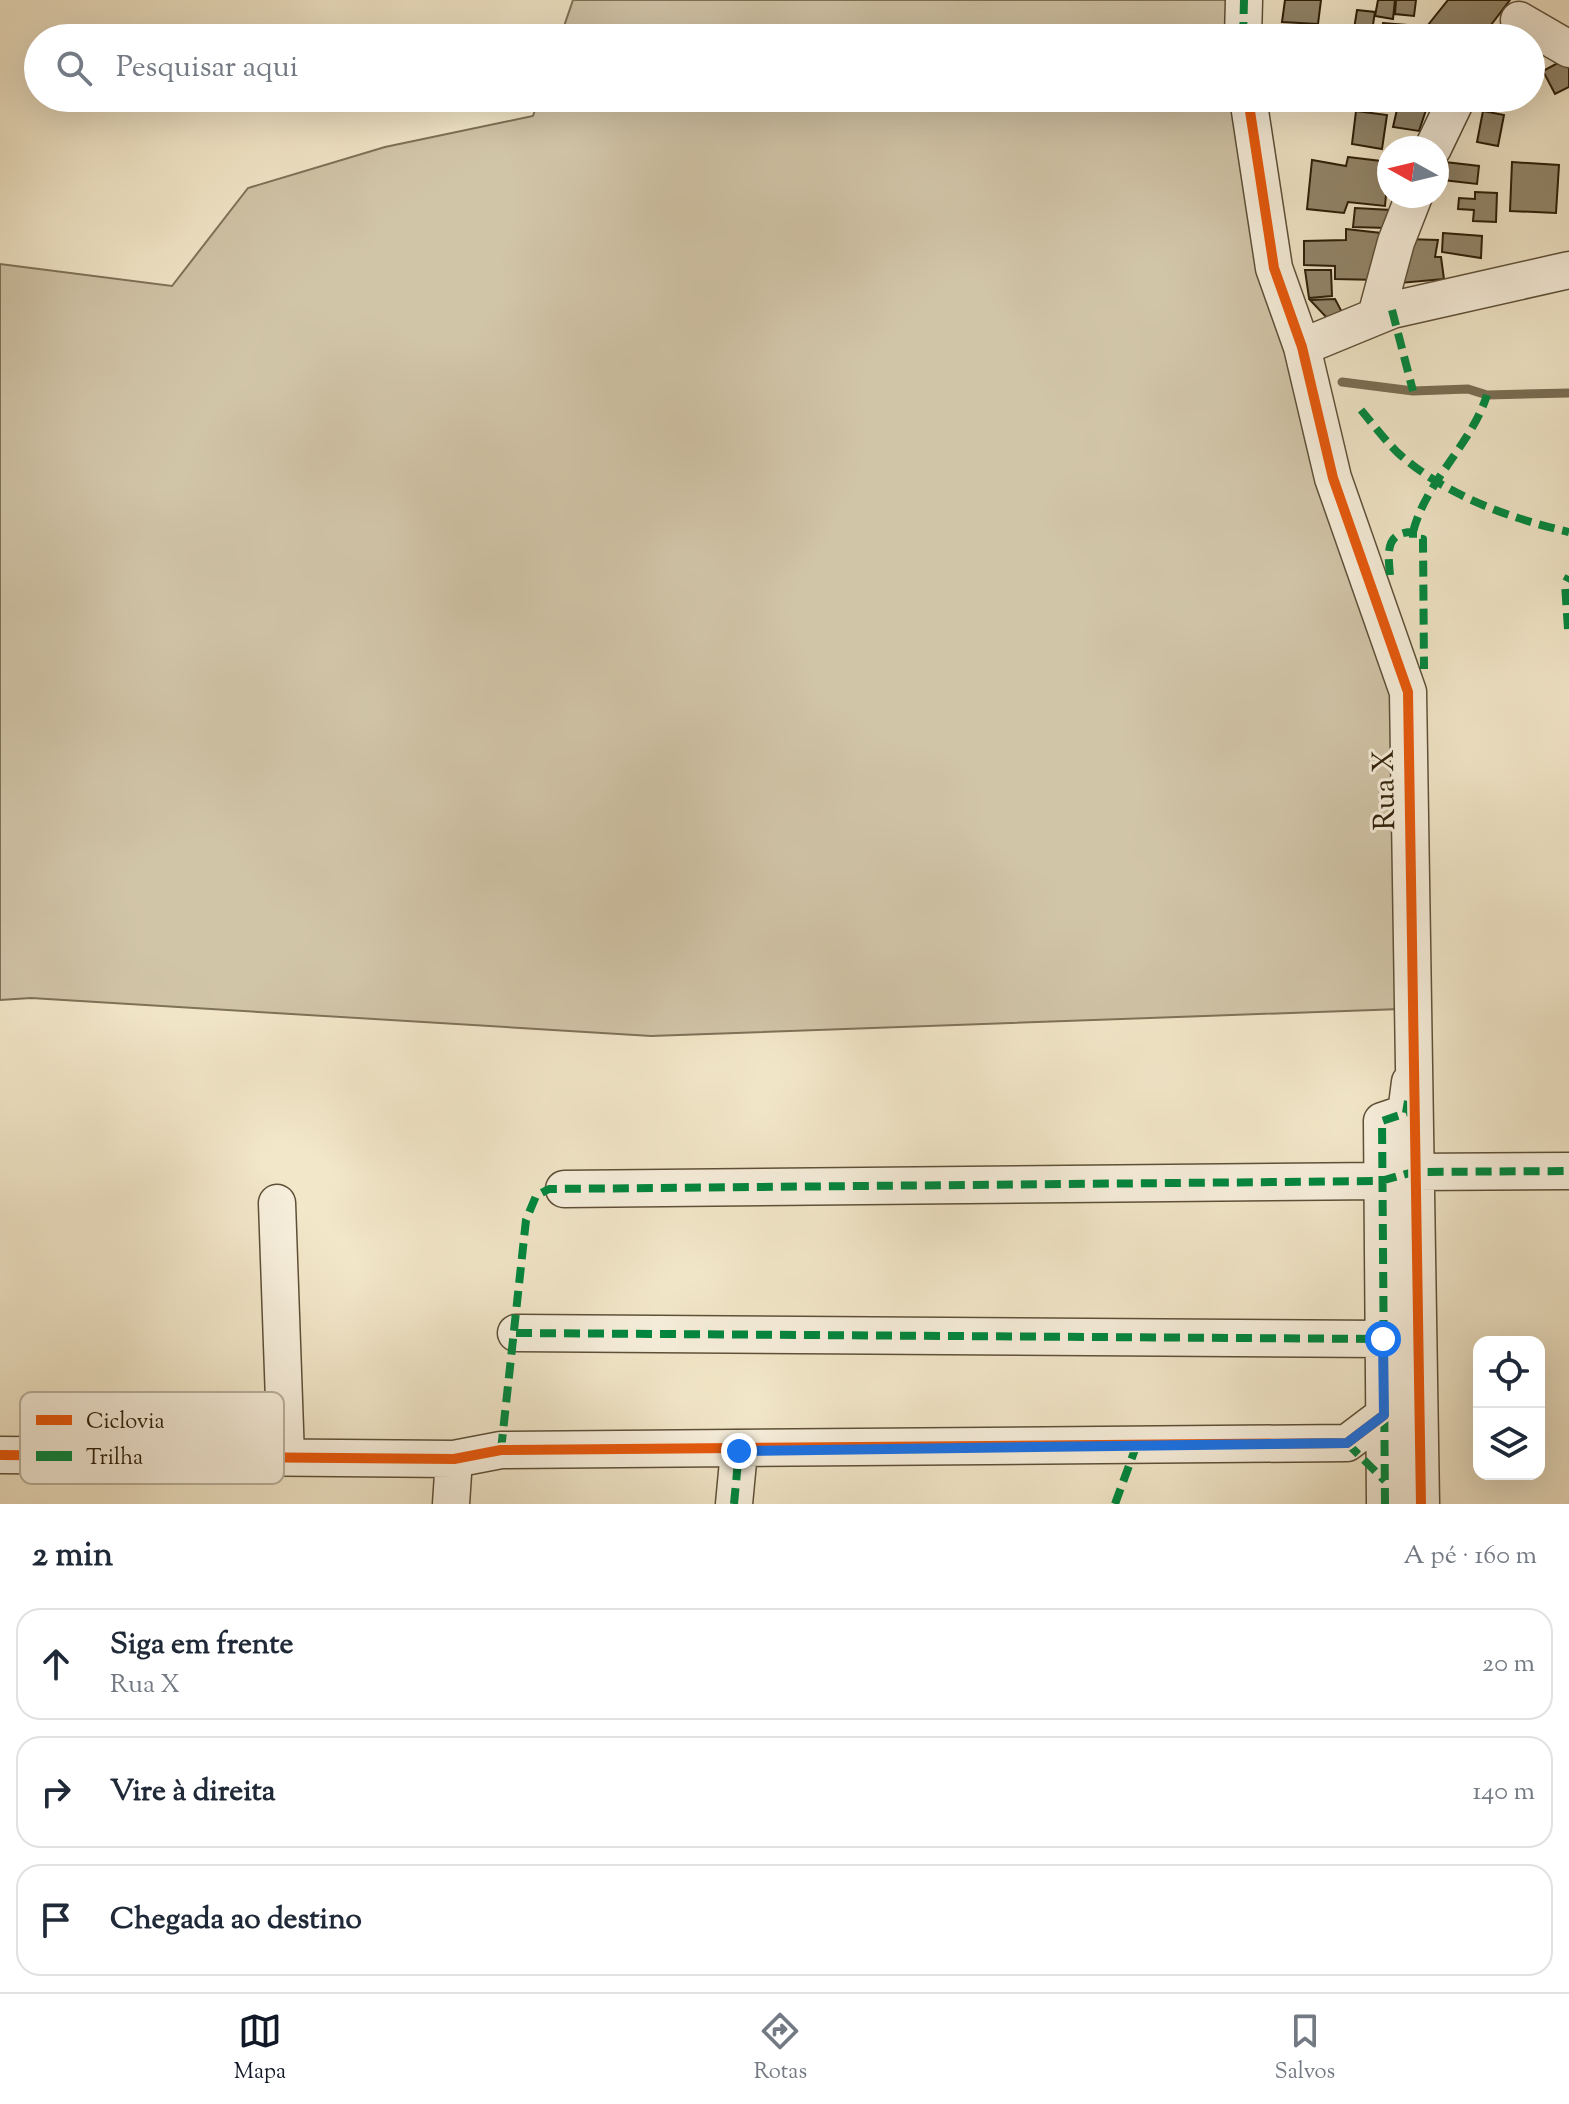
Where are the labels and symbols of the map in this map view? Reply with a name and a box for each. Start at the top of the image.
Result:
north arrow [1377,136,1449,208]
street label: Rua X [1364,749,1408,831]
route start [1365,1321,1401,1357]
legend [20,1392,284,1484]
text: Ciclovia [86,1407,165,1439]
route end [721,1433,757,1469]
text: Trilha [86,1443,143,1475]

